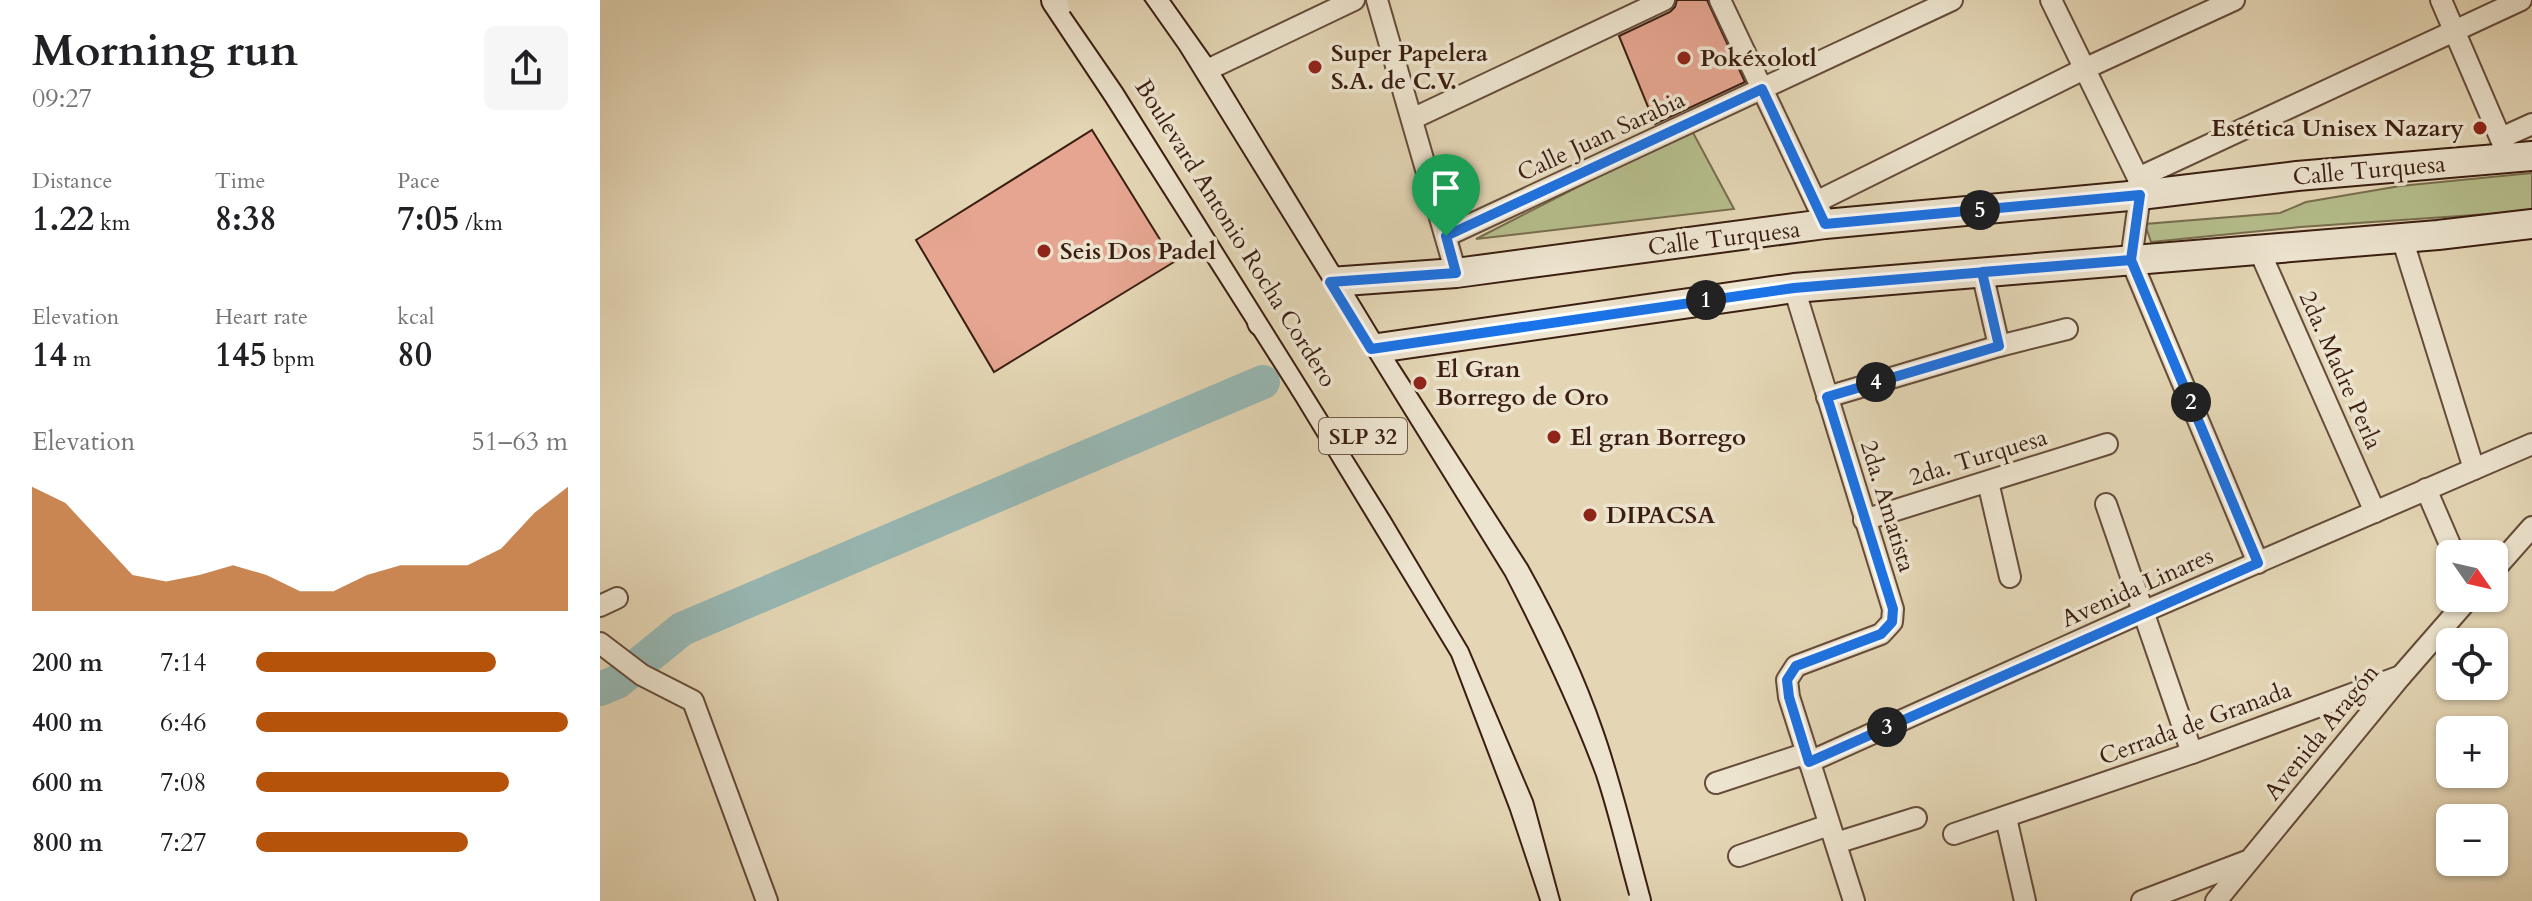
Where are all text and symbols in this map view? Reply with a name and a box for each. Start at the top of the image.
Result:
text: Morning run [32,21,298,81]
button: share [484,26,568,110]
place label: Super Papelera S.A. de C.V. [1331,37,1488,98]
place label: Pokéxolotl [1700,42,1817,75]
marker: Pokéxolotl [1675,49,1693,67]
marker: Super Papelera S.A. de C.V. [1306,58,1324,76]
street label: Boulevard Antonio Rocha Cordero [1127,73,1344,393]
text: 09:27 [32,81,92,116]
street label: Calle Juan Sarabia [1512,83,1691,190]
place label: Estética Unisex Nazary [2211,112,2464,145]
marker: Estética Unisex Nazary [2471,119,2489,137]
street label: Calle Turquesa [2291,147,2447,194]
pin [1412,154,1480,236]
text: Distance [32,166,112,196]
text: Time [215,166,266,196]
text: Pace [397,166,440,196]
icon: arrive [1424,166,1468,210]
pin: 5 [1960,190,2000,230]
text: 5 [1974,195,1986,225]
text: 1.22 [32,196,94,242]
text: 8:38 [215,196,277,242]
text: 7:05 [397,196,459,242]
text: km [94,208,130,238]
text: /km [459,208,503,238]
street label: Calle Turquesa [1646,213,1803,264]
place label: Seis Dos Padel [1060,235,1216,268]
marker: Seis Dos Padel [1035,242,1053,260]
pin: 1 [1686,280,1726,320]
text: 1 [1700,285,1712,315]
street label: 2da. Madre Perla [2291,286,2390,455]
text: Elevation [32,302,119,332]
text: Heart rate [215,302,308,332]
text: kcal [397,302,434,332]
text: 14 [32,332,67,378]
text: 145 [215,332,267,378]
text: 80 [397,332,432,378]
text: m [67,344,91,374]
text: bpm [267,344,315,374]
place label: El Gran Borrego de Oro [1436,353,1609,414]
pin: 4 [1856,362,1896,402]
text: 4 [1870,367,1882,397]
marker: El Gran Borrego de Oro [1411,374,1429,392]
pin: 2 [2171,382,2211,422]
text: 2 [2185,387,2197,417]
road number: SLP 32 [1319,418,1407,454]
place label: El gran Borrego [1570,421,1746,454]
street label: 2da. Turquesa [1905,421,2052,494]
text: Elevation [32,424,135,459]
text: 51–63 m [471,424,568,459]
marker: El gran Borrego [1545,428,1563,446]
street label: 2da. Amatista [1852,436,1923,577]
place label: DIPACSA [1606,499,1715,532]
marker: DIPACSA [1581,506,1599,524]
street label: Avenida Linares [2056,539,2218,636]
north arrow [2436,540,2508,612]
map controls [2436,540,2508,876]
button: locate [2436,628,2508,700]
text: 200 m [32,645,103,680]
text: 7:14 [160,645,207,680]
street label: Avenida Aragón [2256,657,2387,807]
street label: Cerrada de Granada [2095,673,2296,774]
text: 400 m [32,705,103,740]
text: 6:46 [160,705,207,740]
pin: 3 [1867,707,1907,747]
text: 3 [1881,712,1893,742]
button: + [2436,716,2508,788]
text: 600 m [32,765,103,800]
text: 7:08 [160,765,207,800]
button: − [2436,804,2508,876]
text: 800 m [32,825,103,860]
text: 7:27 [160,825,207,860]

